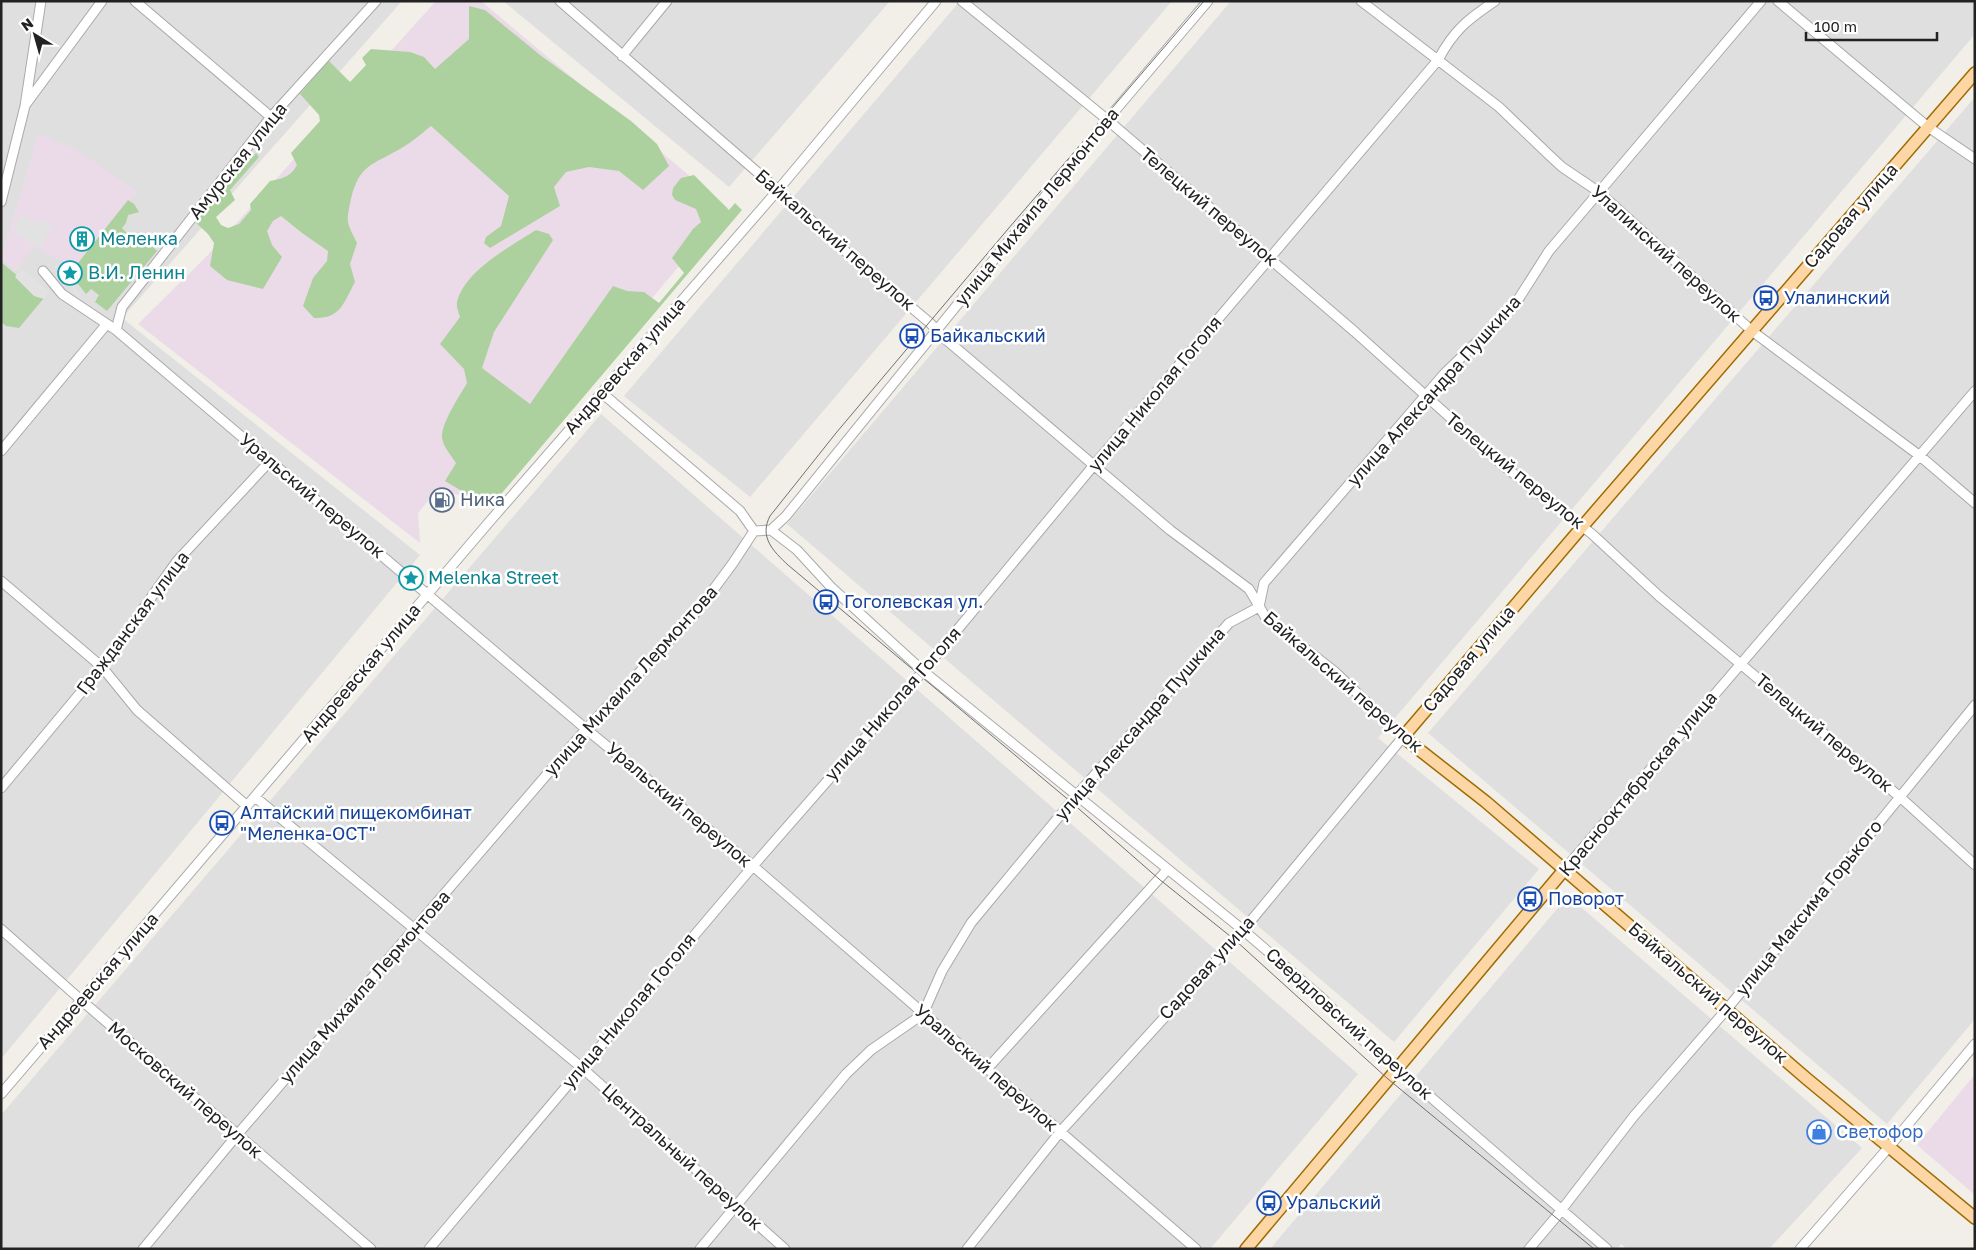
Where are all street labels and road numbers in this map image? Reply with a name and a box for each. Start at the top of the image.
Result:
street label: Амурская улица [183,98,291,223]
street label: улица Михаила Лермонтова [949,103,1123,310]
street label: Телецкий переулок [1136,142,1283,270]
street label: Садовая улица [1799,158,1902,272]
street label: Байкальский переулок [751,164,920,314]
street label: Улалинский переулок [1587,180,1746,326]
street label: улица Александра Пушкина [1342,291,1525,490]
street label: Андреевская улица [559,293,690,438]
street label: улица Николая Гоголя [1083,311,1226,476]
street label: Телецкий переулок [1442,407,1590,533]
street label: Уральский переулок [235,428,390,563]
street label: Гражданская улица [71,546,193,698]
street label: улица Михаила Лермонтова [539,581,722,780]
street label: Андреевская улица [296,599,424,746]
street label: Садовая улица [1417,601,1519,716]
street label: Байкальский переулок [1259,606,1428,756]
street label: улица Николая Гоголя [820,622,965,785]
street label: улица Александра Пушкина [1049,622,1229,824]
street label: Телецкий переулок [1751,668,1898,796]
street label: Краснооктябрьская улица [1553,686,1721,880]
street label: Уральский переулок [602,737,757,872]
street label: улица Максима Горького [1730,815,1886,1000]
street label: улица Михаила Лермонтова [274,885,454,1087]
street label: Андреевская улица [32,908,163,1053]
street label: Садовая улица [1154,911,1259,1024]
street label: Байкальский переулок [1624,917,1793,1067]
street label: улица Николая Гоголя [557,928,700,1093]
street label: Свердловский переулок [1262,943,1438,1104]
street label: Уральский переулок [910,999,1063,1136]
street label: Московский переулок [104,1016,267,1162]
street label: Центральный переулок [598,1078,767,1234]

